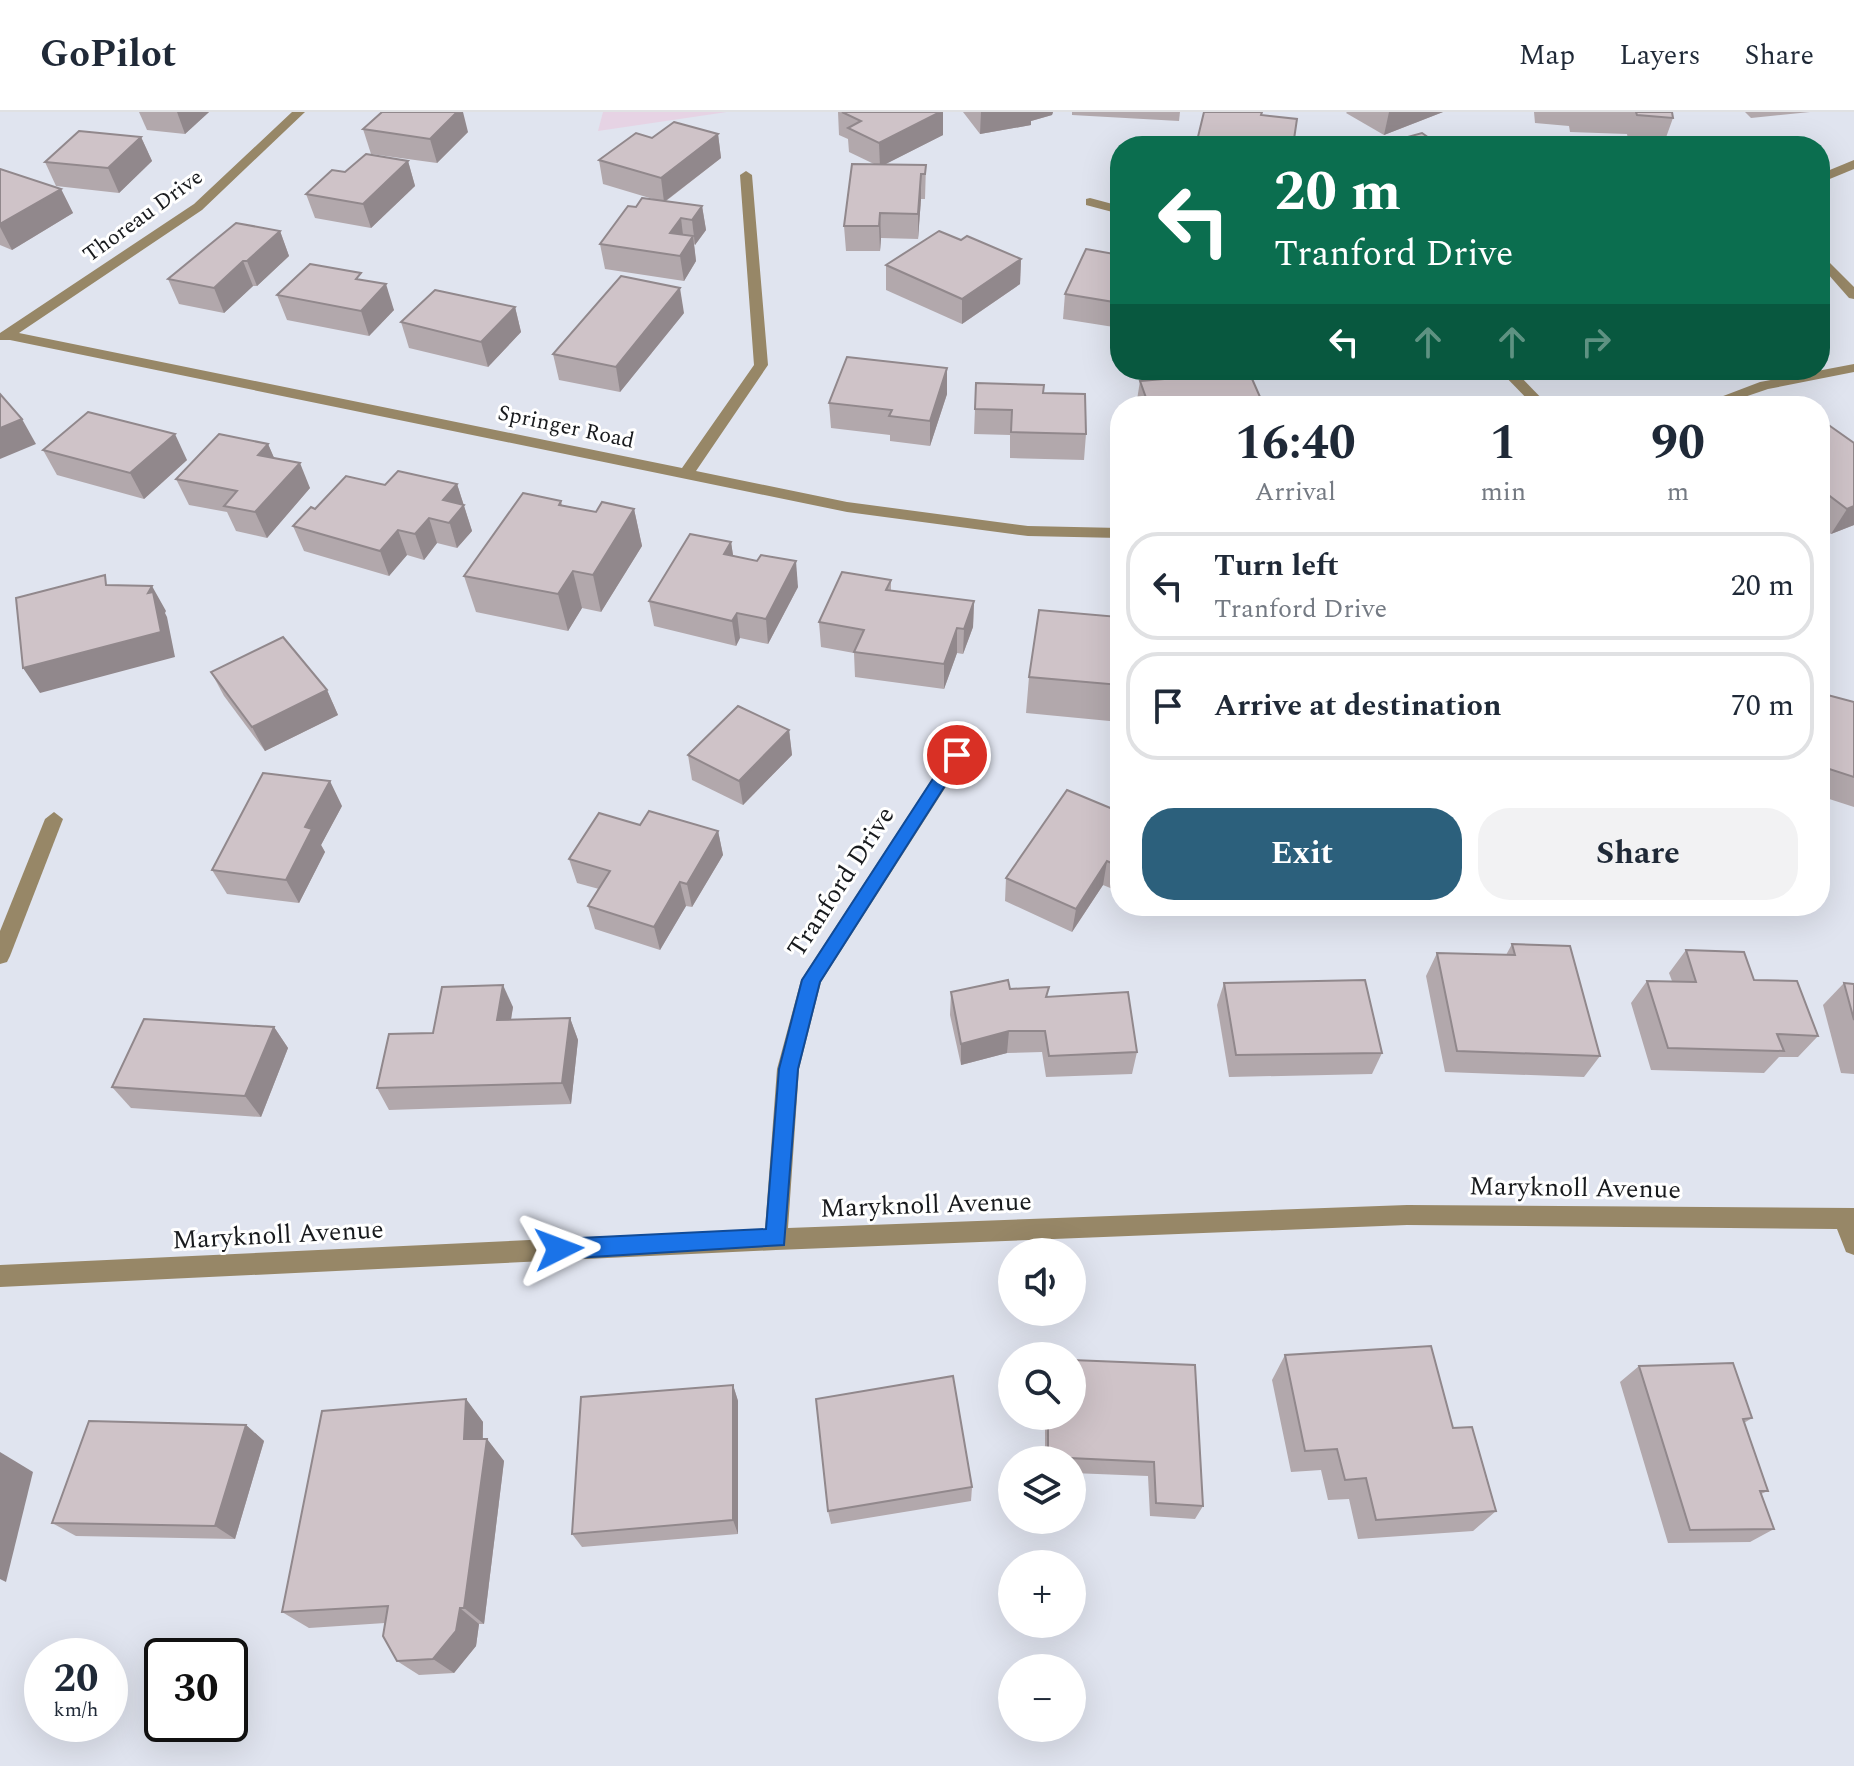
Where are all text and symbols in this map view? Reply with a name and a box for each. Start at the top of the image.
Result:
text: GoPilot [40,26,176,84]
text: Map [1519,34,1575,77]
text: Layers [1619,34,1701,77]
text: Share [1745,34,1814,77]
text: 20 m [1274,150,1401,235]
street label: Thoreau Drive [76,161,210,271]
icon: left [1142,168,1246,272]
text: Tranford Drive [1274,227,1514,282]
icon: left [1322,320,1366,364]
icon: ahead [1406,320,1450,364]
icon: ahead [1490,320,1534,364]
icon: right [1574,320,1618,364]
street label: Springer Road [495,396,637,458]
text: 16:40 [1235,407,1356,480]
text: 1 [1490,407,1517,480]
text: 90 [1651,407,1705,480]
text: Arrival [1255,472,1336,512]
text: min [1481,472,1526,512]
text: m [1667,472,1689,512]
text: Turn left [1214,543,1339,589]
text: 20 m [1731,563,1794,609]
icon: left [1146,564,1190,608]
text: Tranford Drive [1214,589,1387,629]
text: Arrive at destination [1214,683,1501,729]
text: 70 m [1731,683,1794,729]
icon: arrive [1146,684,1190,728]
pin [923,721,991,789]
icon: arrive [935,733,979,777]
street label: Tranford Drive [777,799,905,965]
button: Exit [1142,808,1462,900]
button: Share [1478,808,1798,900]
street label: Maryknoll Avenue [1469,1166,1681,1210]
street label: Maryknoll Avenue [819,1181,1033,1229]
position arrow [517,1207,601,1291]
street label: Maryknoll Avenue [171,1209,385,1261]
map controls [998,1238,1086,1742]
button: sound [998,1238,1086,1326]
button: search [998,1342,1086,1430]
button: layers [998,1446,1086,1534]
button: + [998,1550,1086,1638]
speed limit sign: 30 [144,1638,248,1742]
text: 20 [54,1649,98,1710]
button: − [998,1654,1086,1742]
text: km/h [54,1695,99,1725]

